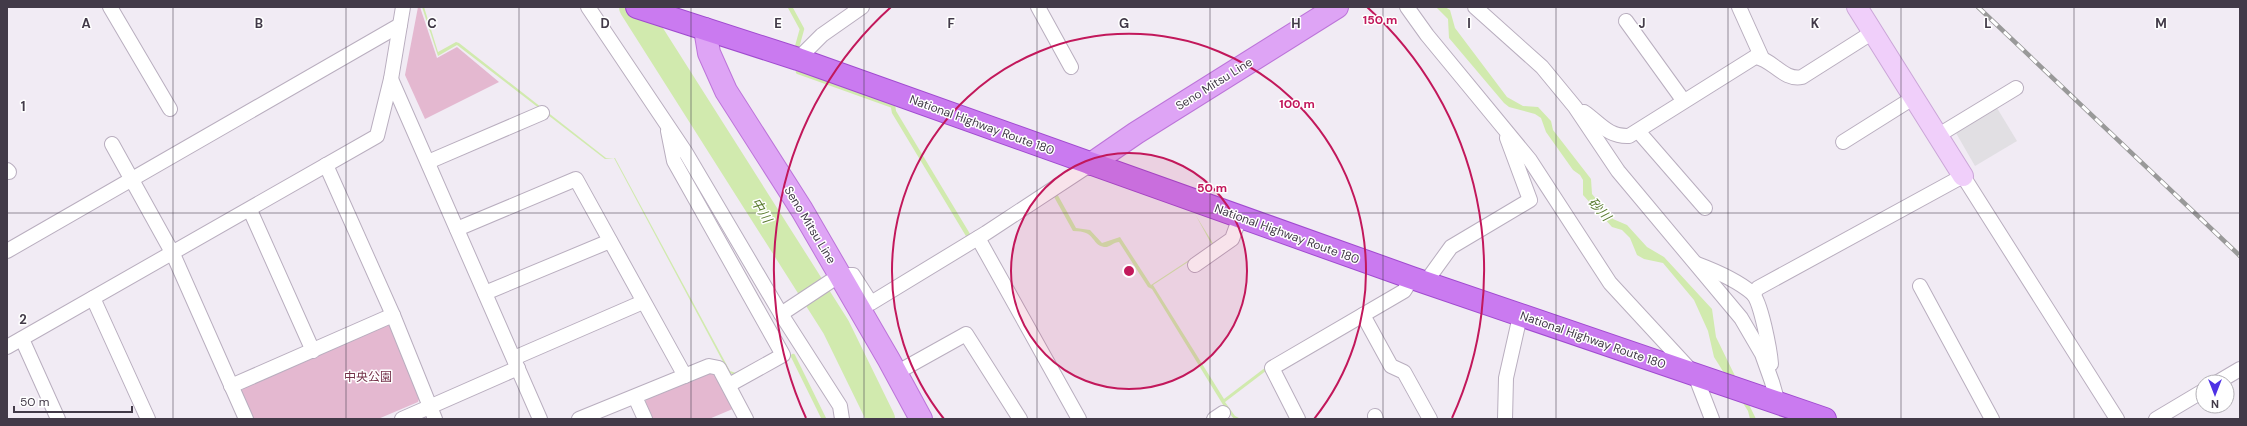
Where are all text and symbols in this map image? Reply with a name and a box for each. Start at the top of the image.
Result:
text: 150 m [1363,12,1397,28]
text: A [81,15,91,32]
text: B [255,15,263,32]
text: C [427,15,437,32]
text: D [600,15,610,32]
text: E [774,15,782,32]
text: F [947,15,955,32]
text: G [1119,15,1129,32]
text: H [1291,15,1301,32]
text: I [1467,15,1471,32]
text: J [1638,15,1646,32]
text: K [1811,15,1820,32]
text: L [1984,15,1992,32]
text: M [2155,15,2167,32]
street label: Seno Mitsu Line [1173,54,1256,114]
street label: National Highway Route 180 [907,91,1057,159]
text: 100 m [1279,96,1315,112]
text: 1 [21,98,25,115]
text: 50 m [1197,180,1227,196]
street label: Seno Mitsu Line [781,183,840,267]
water label: 砂川 [1585,194,1616,226]
water label: 中川 [747,195,777,227]
street label: National Highway Route 180 [1212,200,1362,268]
centre of rings [1122,264,1136,278]
street label: National Highway Route 180 [1518,308,1668,372]
text: 2 [19,311,27,328]
park label: 中央公園 [344,369,392,385]
north arrow [2195,374,2235,414]
scale bar [14,388,132,414]
text: 50 m [20,394,49,410]
text: N [2211,397,2219,411]

